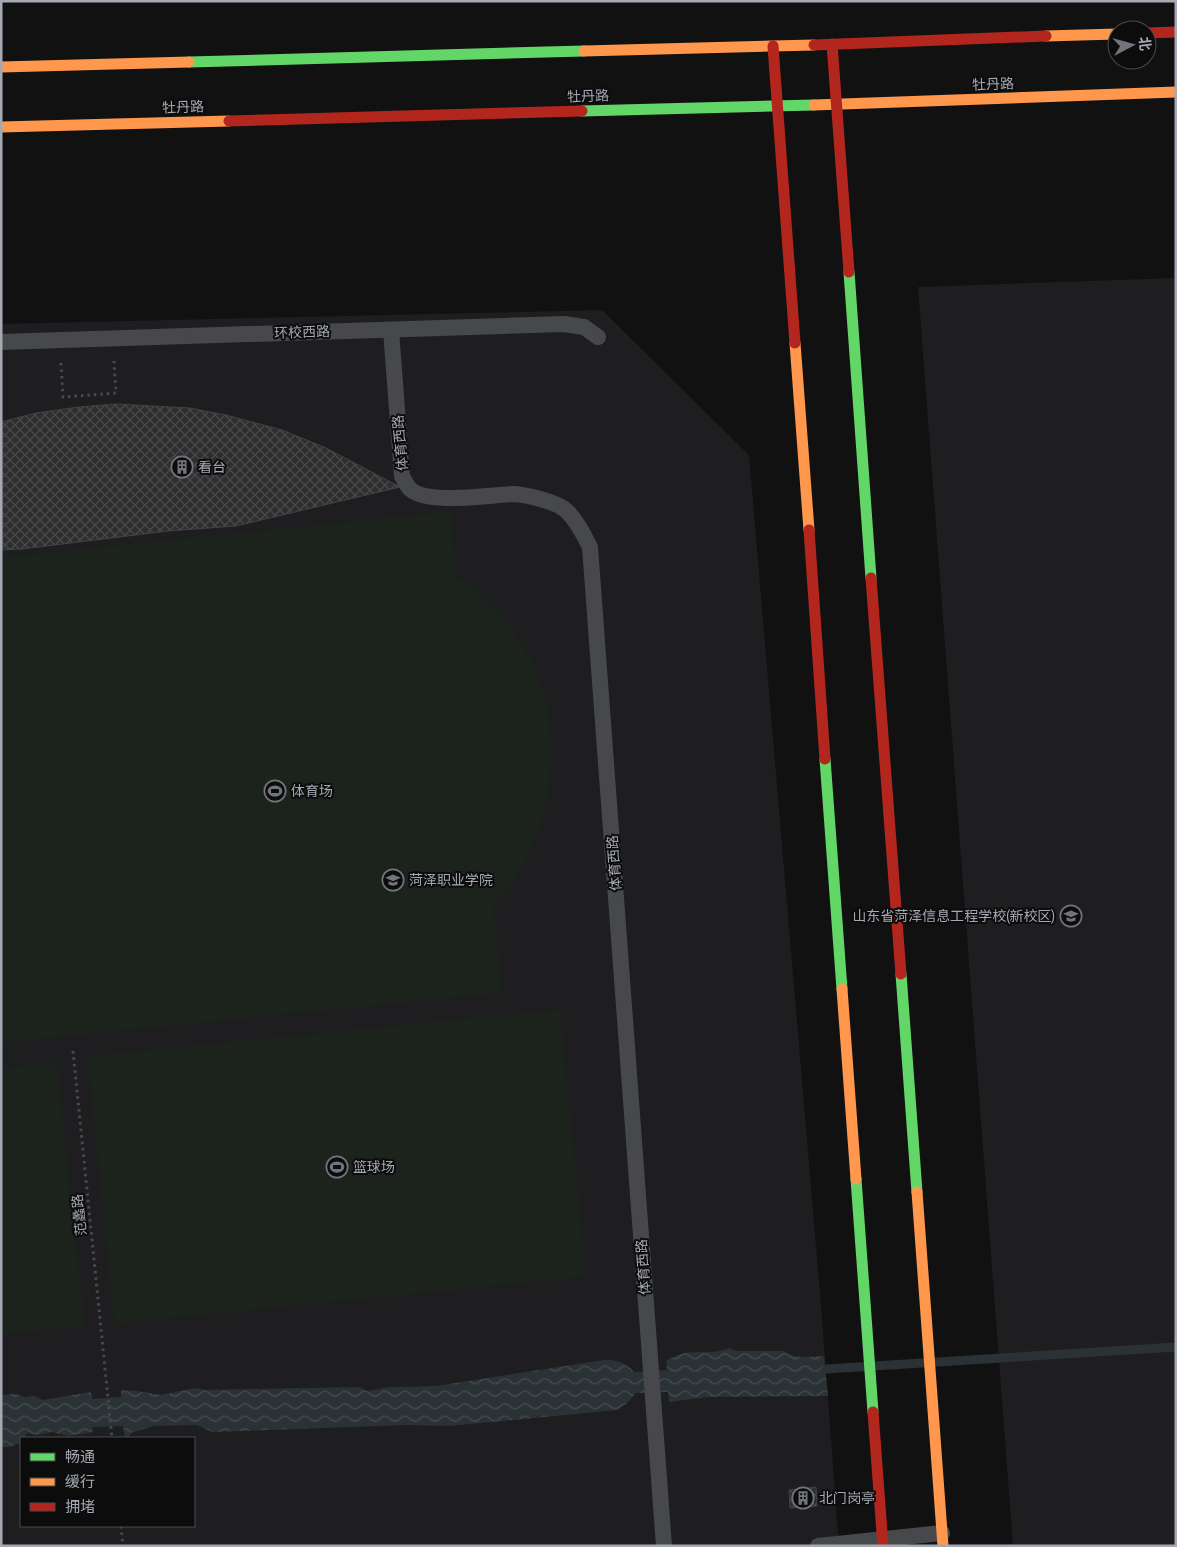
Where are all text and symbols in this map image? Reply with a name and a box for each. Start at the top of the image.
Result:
north arrow [1107,20,1157,70]
text: 北 [1136,36,1154,51]
street label: 牡丹路 [972,75,1014,93]
street label: 牡丹路 [567,87,609,105]
street label: 牡丹路 [162,98,204,116]
street label: 环校西路 [274,323,330,341]
street label: 体育西路 [390,414,410,472]
building icon: 看台 [170,455,194,479]
place label: 看台 [198,459,226,475]
sports icon: 体育场 [263,779,287,803]
place label: 体育场 [291,783,333,799]
street label: 体育西路 [604,835,624,891]
school or university icon: 菏泽职业学院 [381,868,405,892]
place label: 菏泽职业学院 [409,872,493,888]
school or university icon: 山东省菏泽信息工程学校(新校区) [1059,904,1083,928]
place label: 山东省菏泽信息工程学校(新校区) [852,908,1055,924]
sports icon: 篮球场 [325,1155,349,1179]
place label: 篮球场 [353,1159,395,1175]
street label: 范蠡路 [69,1193,89,1237]
street label: 体育西路 [633,1239,653,1295]
legend [20,1437,195,1527]
text: 畅通 [65,1448,95,1465]
text: 缓行 [65,1473,95,1490]
building icon: 北门岗亭 [791,1486,815,1510]
place label: 北门岗亭 [819,1490,875,1506]
text: 拥堵 [65,1498,95,1515]

